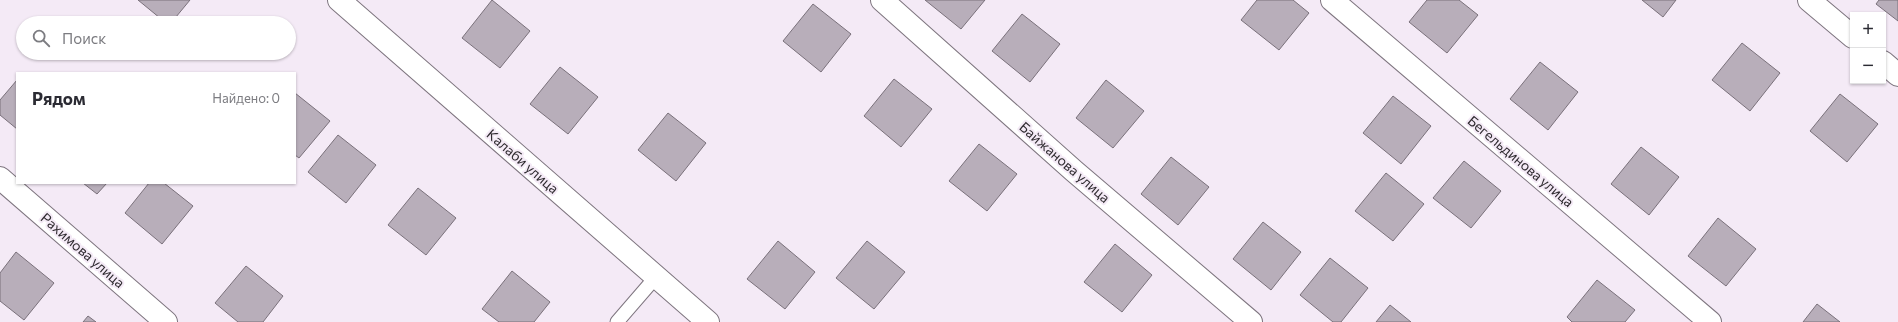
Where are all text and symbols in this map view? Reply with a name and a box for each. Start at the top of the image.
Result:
map controls [1850,12,1886,84]
button: + [1850,12,1886,48]
search box [16,16,296,60]
icon: search [30,27,52,49]
text: Поиск [62,29,106,47]
button: − [1850,48,1886,84]
text: Рядом [32,88,86,109]
text: Найдено: 0 [212,90,280,106]
street label: Бегельдинова улица [1465,112,1577,210]
street label: Байжанова улица [1016,118,1114,206]
street label: Калаби улица [484,125,562,197]
street label: Рахимова улица [38,209,128,291]

